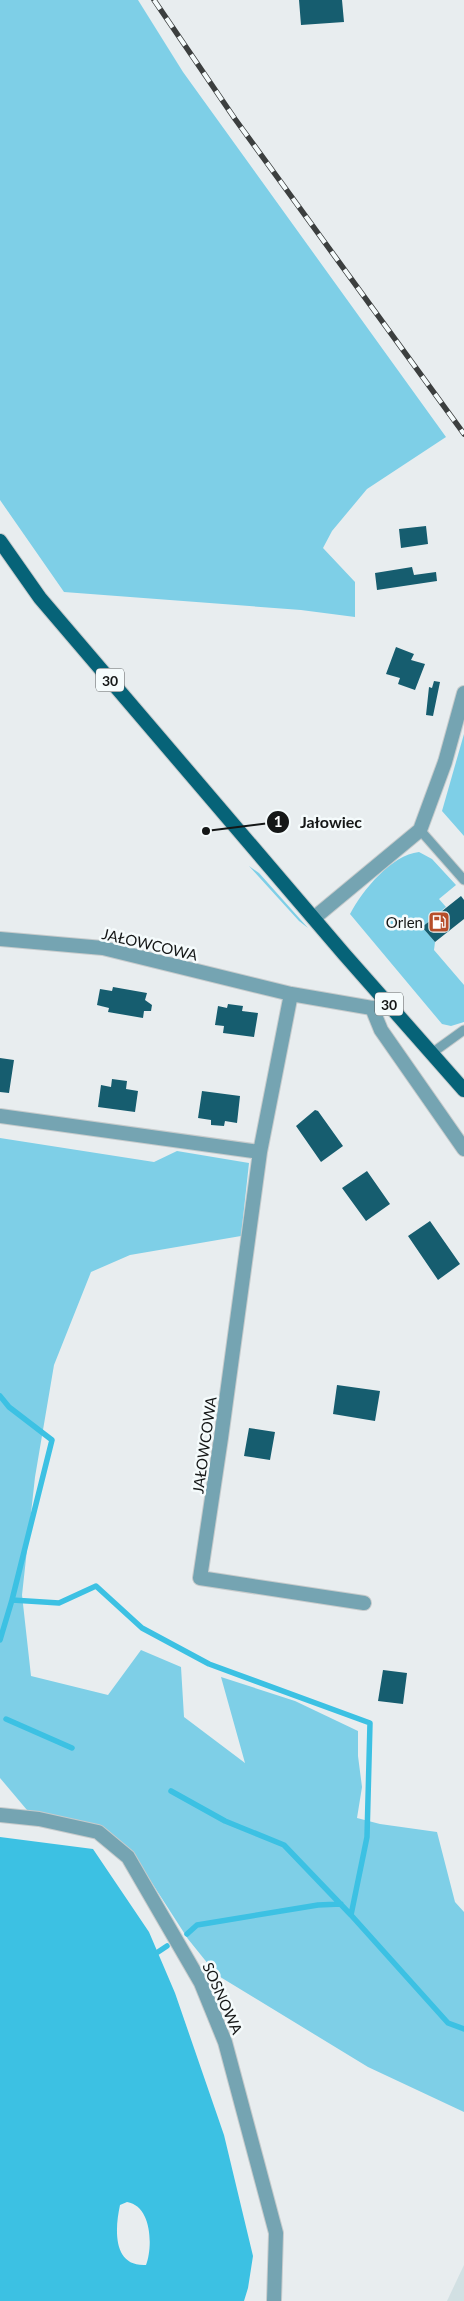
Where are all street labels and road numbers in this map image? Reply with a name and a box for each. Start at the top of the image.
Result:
road number: 30 [96,668,124,692]
street label: JAŁOWCOWA [100,924,200,964]
road number: 30 [375,992,403,1016]
street label: JAŁOWCOWA [188,1395,220,1495]
street label: SOSNOWA [199,1959,247,2037]

